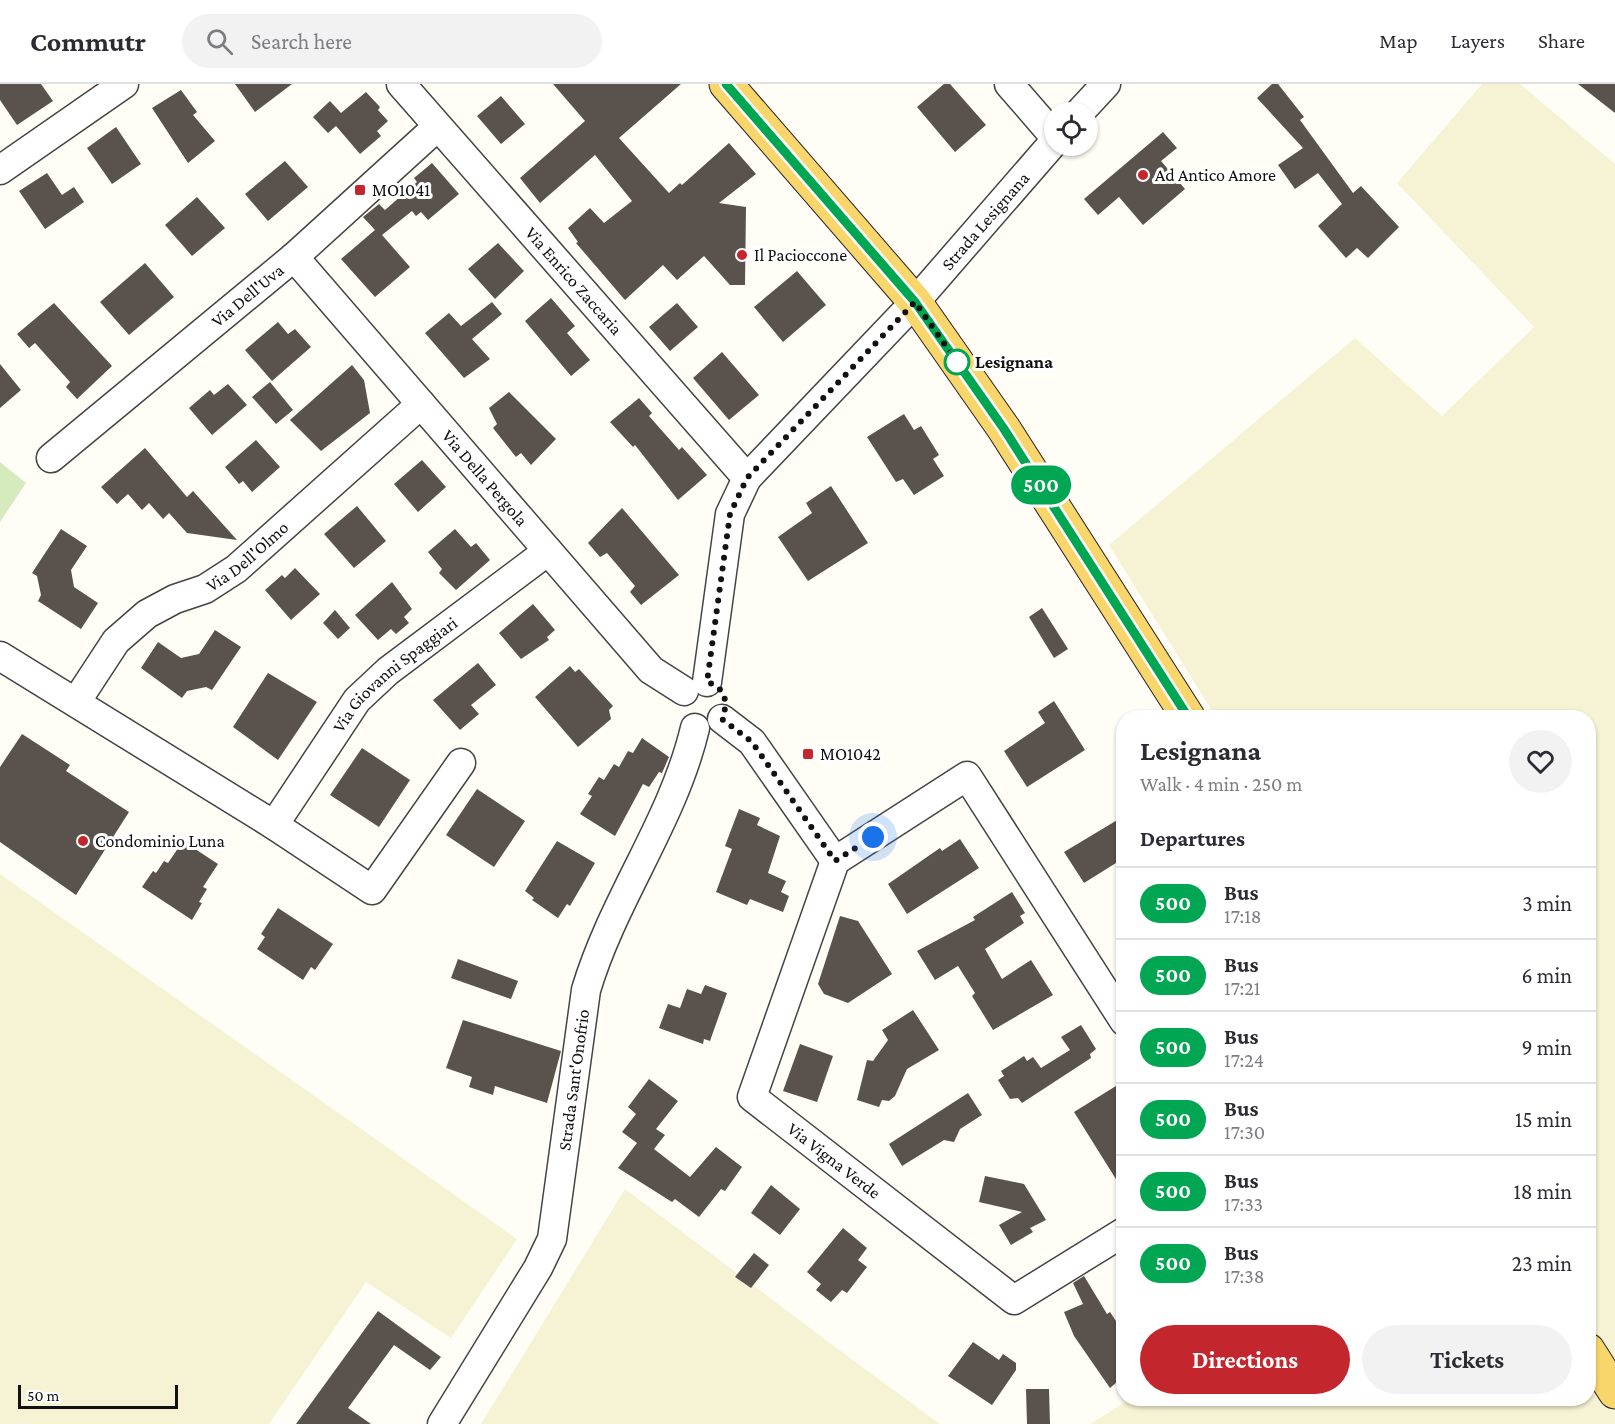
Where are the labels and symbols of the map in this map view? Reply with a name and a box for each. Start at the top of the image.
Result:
place label: Ad Antico Amore [1155,165,1276,185]
street label: Strada Lesignana [937,168,1033,274]
marker: Ad Antico Amore [1136,168,1150,182]
place label: MO1041 [372,180,430,200]
marker: MO1041 [353,183,367,197]
street label: Via Enrico Zaccaria [521,223,627,339]
place label: Il Pacioccone [754,245,847,265]
marker: Il Pacioccone [735,248,749,262]
street label: Via Dell'Uva [207,260,288,331]
marker: Lesignana [944,349,970,375]
place label: Lesignana [975,352,1053,372]
street label: Via Della Pergola [438,426,532,530]
line badge: 500 [1006,466,1076,504]
street label: Via Dell'Olmo [203,517,293,596]
street label: Via Giovanni Spaggiari [328,612,462,736]
place label: MO1042 [820,744,881,764]
marker: MO1042 [801,747,815,761]
your location [858,822,888,852]
place label: Condominio Luna [95,831,225,851]
marker: Condominio Luna [76,834,90,848]
street label: Strada Sant'Onofrio [554,1008,593,1152]
street label: Via Vigna Verde [784,1118,885,1203]
scale bar [18,1382,178,1410]

